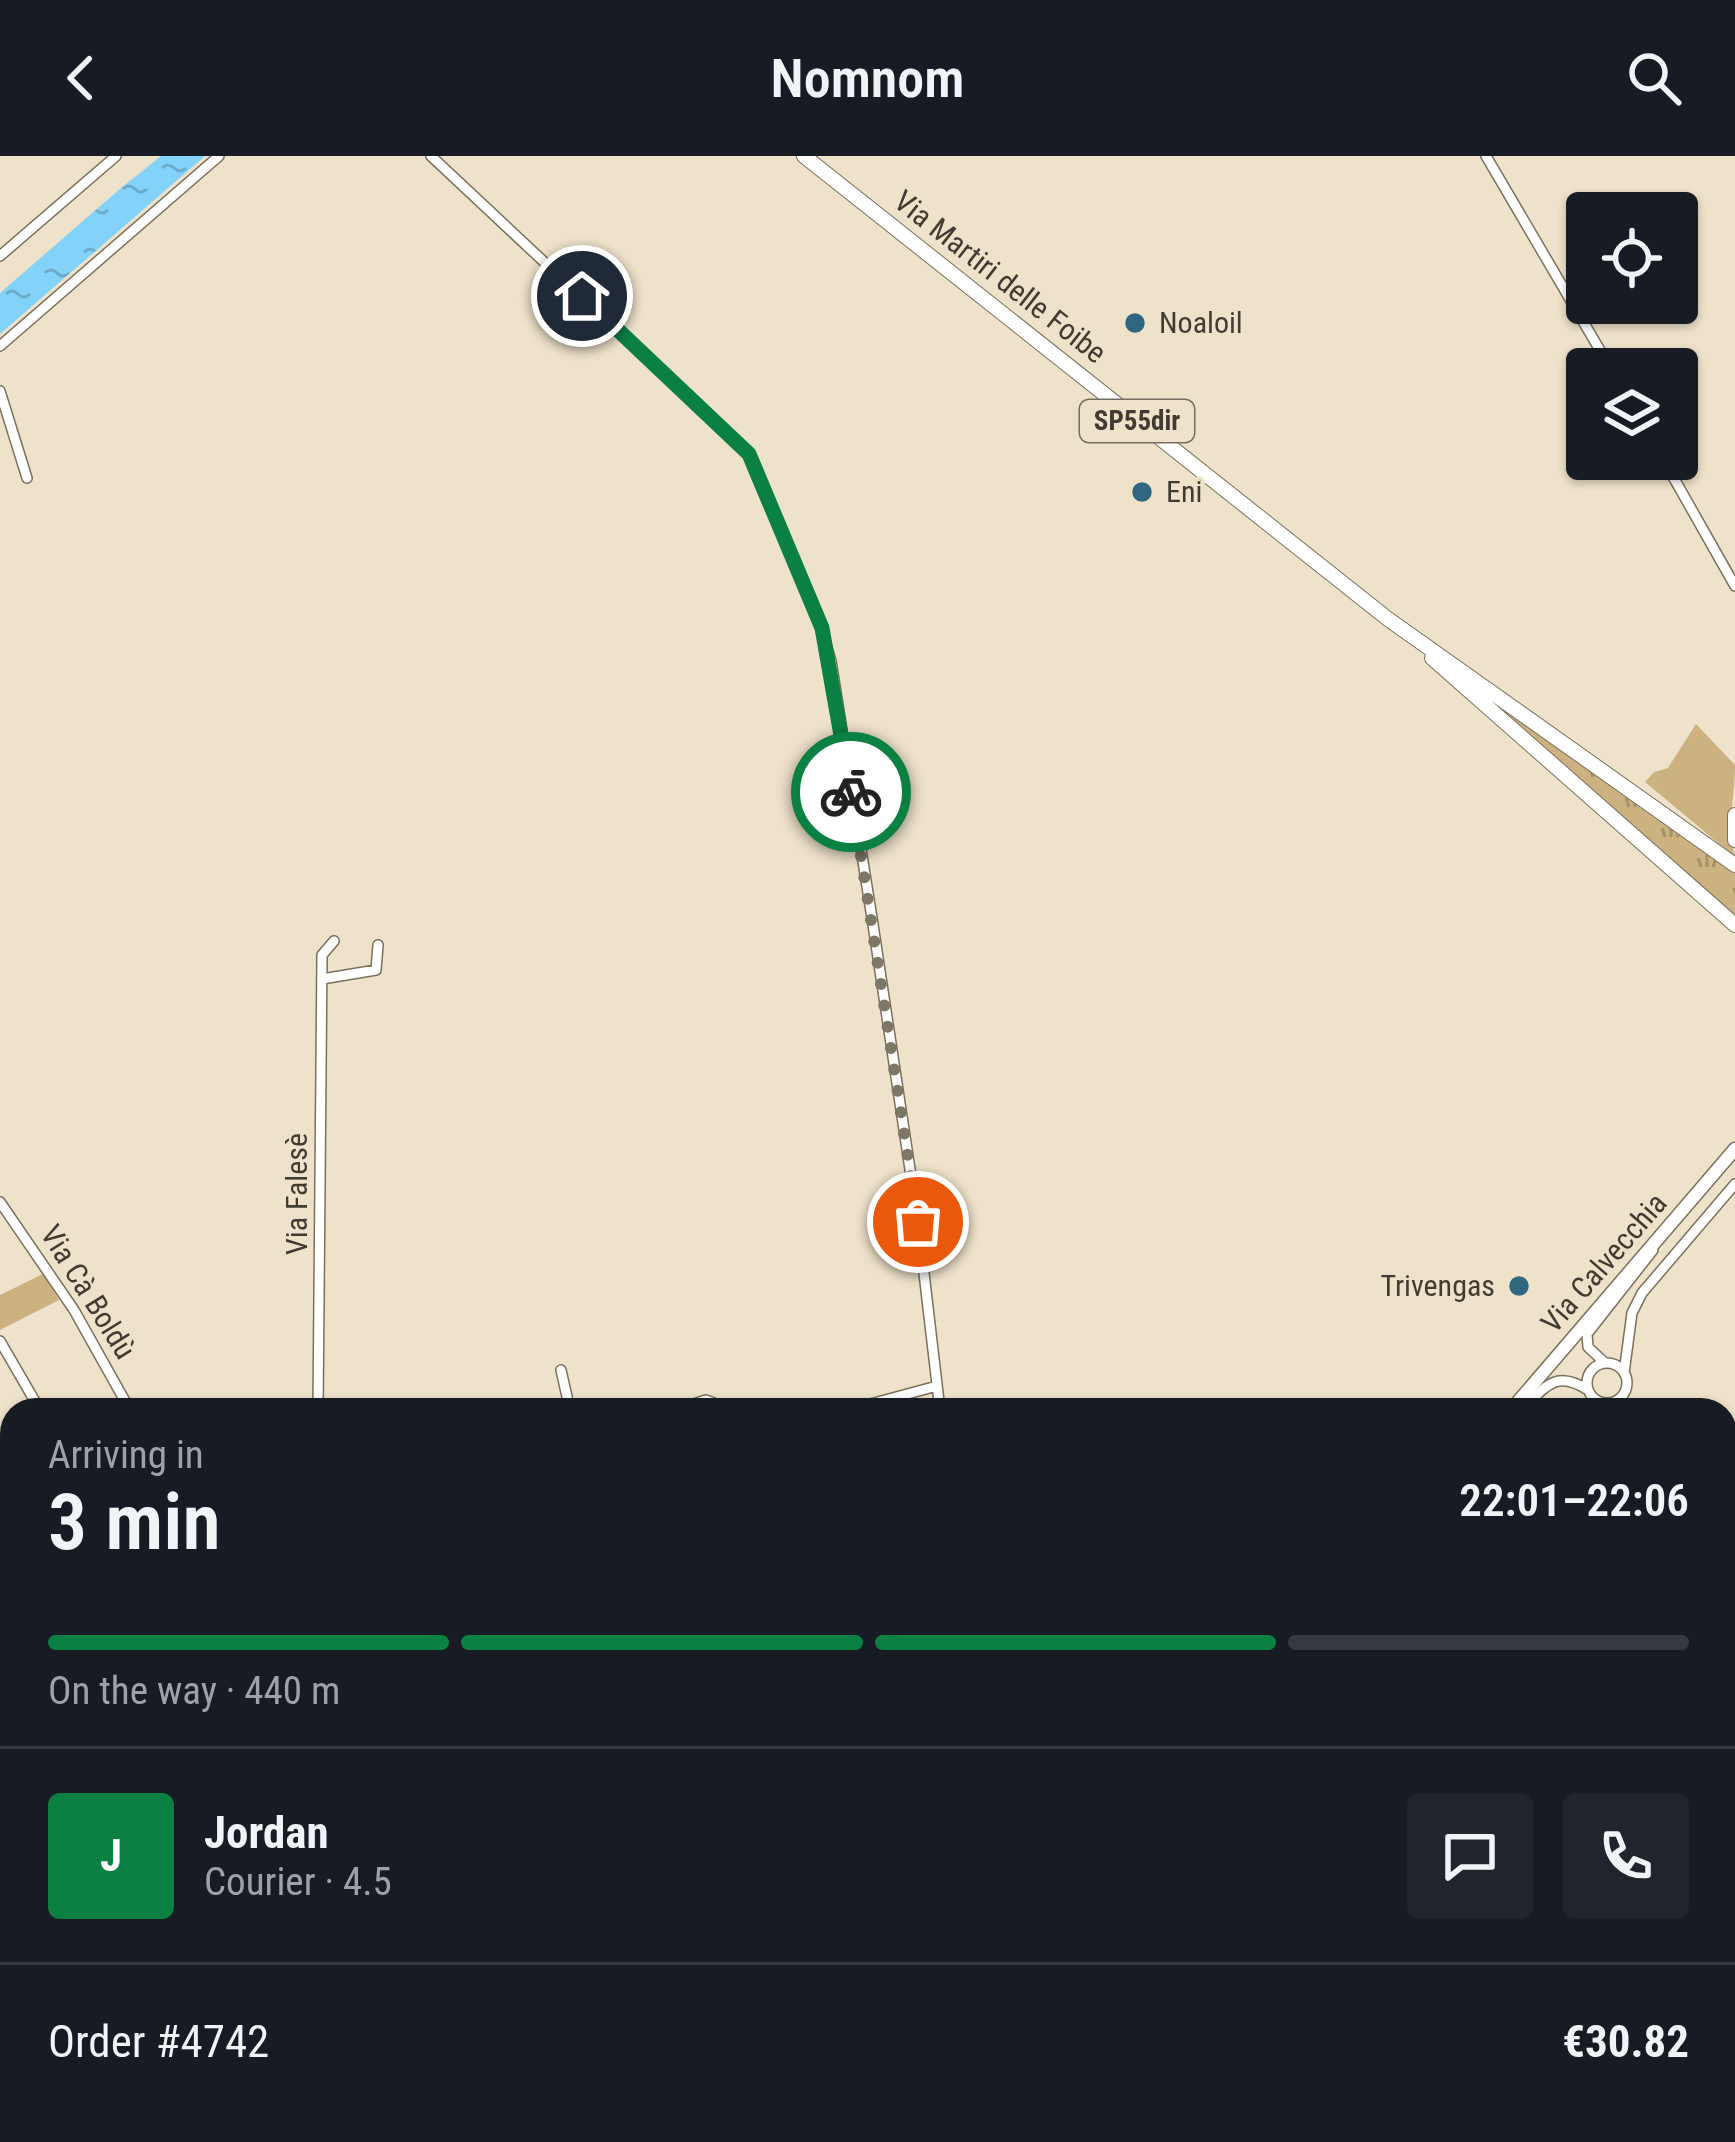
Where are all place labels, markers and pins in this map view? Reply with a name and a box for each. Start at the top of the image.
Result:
pin [531,245,633,347]
place label: Noaloil [1159,305,1243,340]
marker: Noaloil [1122,310,1148,336]
place label: Eni [1166,474,1202,509]
marker: Eni [1129,479,1155,505]
pin [867,1171,969,1273]
place label: Trivengas [1380,1268,1495,1303]
marker: Trivengas [1506,1273,1532,1299]

